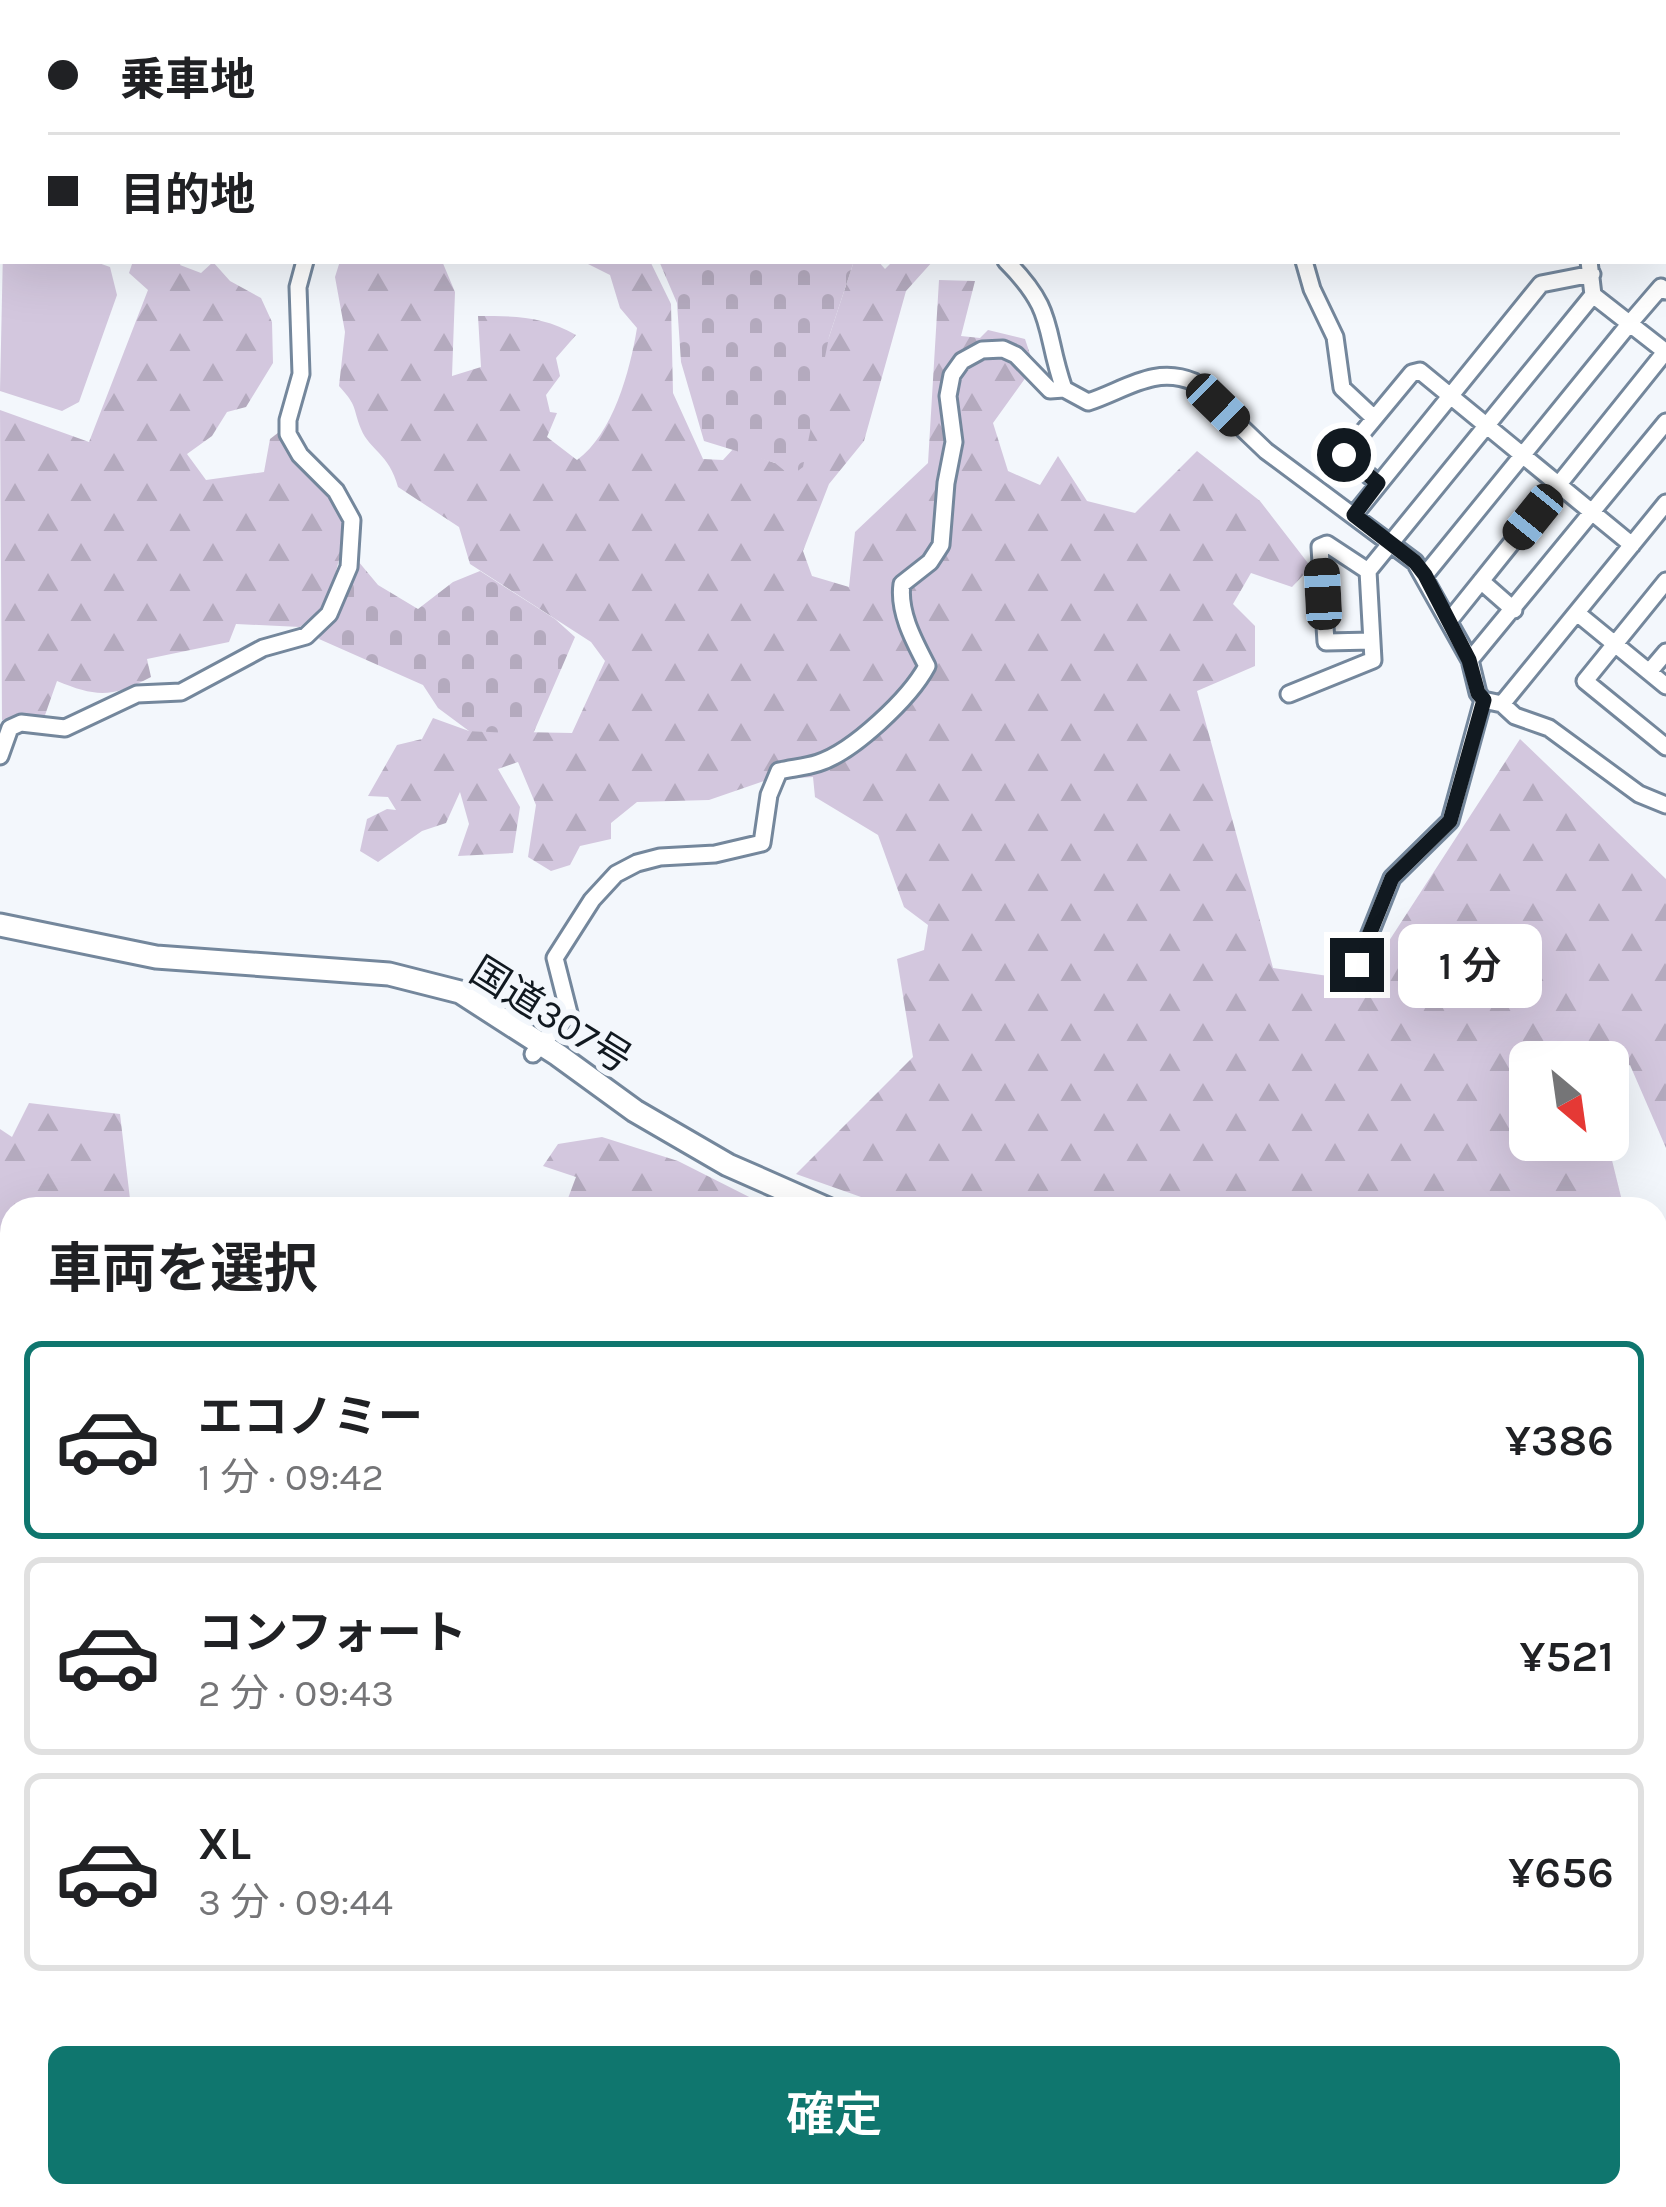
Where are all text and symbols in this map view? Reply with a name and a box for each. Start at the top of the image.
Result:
text: 乗車地 [120,54,255,106]
text: 目的地 [120,169,255,221]
car [1180,367,1256,443]
route start [1317,428,1371,482]
car [1496,478,1570,556]
car [1303,557,1343,631]
callout: 1 分 [1399,923,1543,1007]
route end [1330,938,1384,992]
text: 1 分 [1439,943,1501,989]
street label: 国道307号 [462,947,640,1083]
north arrow [1509,1041,1629,1161]
map controls [1509,1041,1629,1161]
text: 車両を選択 [48,1237,318,1301]
icon: car [54,1386,162,1494]
text: エコノミー [198,1391,423,1443]
text: ¥386 [1505,1414,1614,1466]
text: 1 分 · 09:42 [198,1454,384,1500]
icon: car [54,1602,162,1710]
text: コンフォート [198,1607,467,1659]
text: ¥521 [1519,1630,1614,1682]
text: 2 分 · 09:43 [198,1670,394,1716]
icon: car [54,1818,162,1926]
text: XL [198,1818,251,1870]
text: ¥656 [1508,1846,1614,1898]
text: 3 分 · 09:44 [198,1879,393,1925]
button: 確定 [48,2046,1620,2184]

